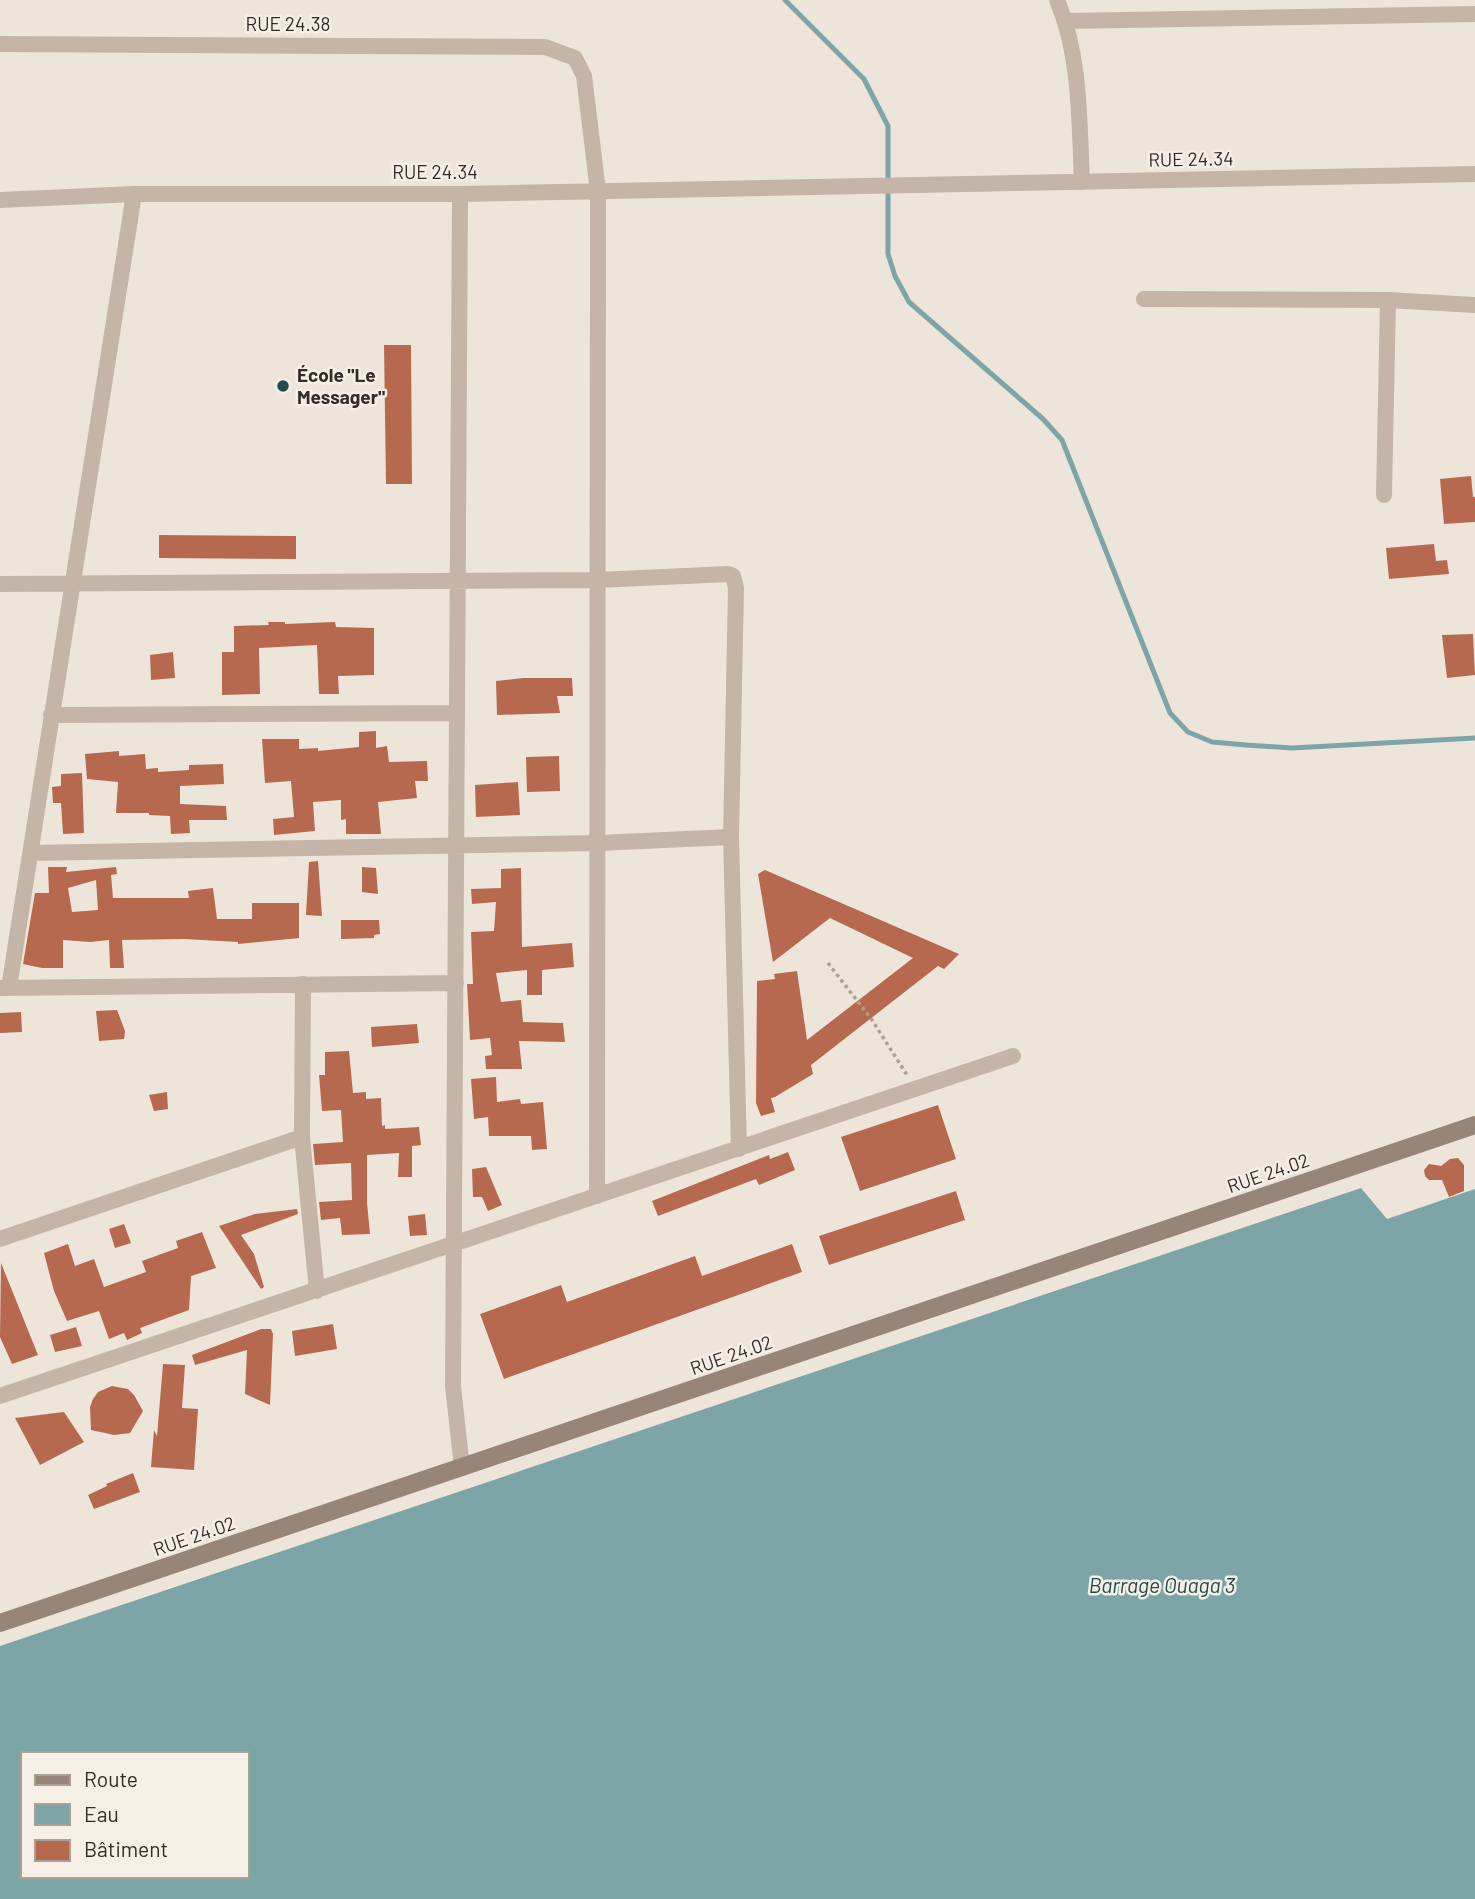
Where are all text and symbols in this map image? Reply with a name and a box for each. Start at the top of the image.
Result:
street label: RUE 24.38 [246,12,330,35]
street label: RUE 24.34 [1148,146,1234,171]
street label: RUE 24.34 [392,160,478,183]
place label: École "Le Messager" [297,363,385,408]
marker: École "Le Messager" [275,378,291,394]
street label: RUE 24.02 [1224,1148,1312,1197]
street label: RUE 24.02 [687,1330,775,1379]
street label: RUE 24.02 [150,1511,238,1560]
water label: Barrage Ouaga 3 [1089,1572,1236,1597]
legend [21,1752,248,1878]
text: Route [84,1766,138,1791]
text: Eau [84,1801,119,1826]
text: Bâtiment [84,1836,168,1861]

